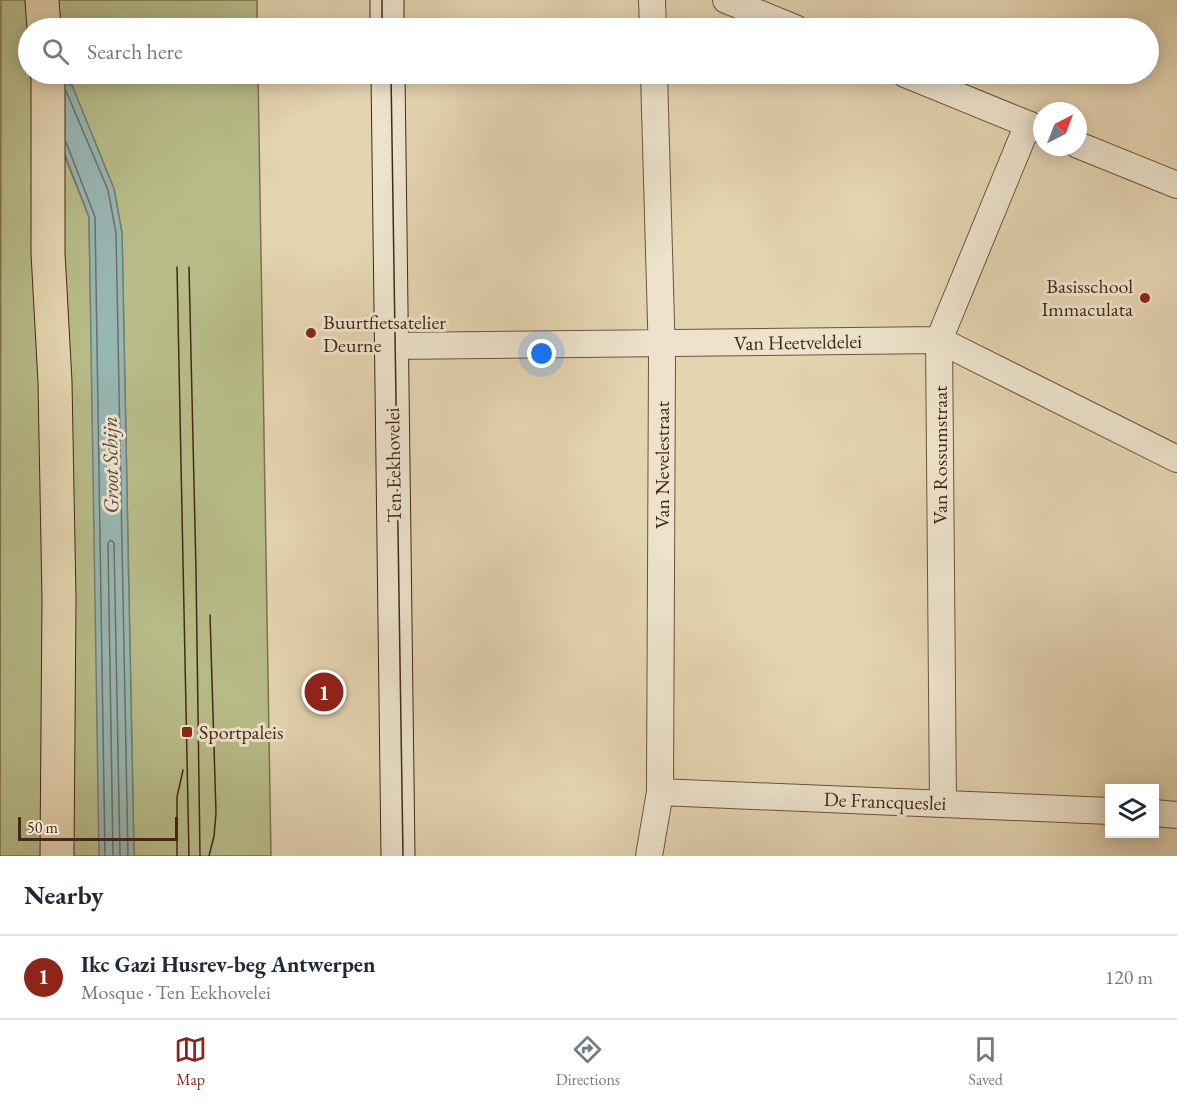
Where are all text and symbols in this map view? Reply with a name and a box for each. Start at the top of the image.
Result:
search box [18,18,1159,84]
icon: search [39,35,72,68]
text: Search here [87,37,182,66]
north arrow [1033,102,1087,156]
place label: Basisschool Immaculata [1041,273,1133,322]
marker: Basisschool Immaculata [1138,291,1152,305]
place label: Buurtfietsatelier Deurne [323,309,446,358]
marker: Buurtfietsatelier Deurne [304,326,318,340]
street label: Van Heetveldelei [734,328,862,356]
your location [527,339,556,368]
street label: Van Rossumstraat [927,385,953,524]
street label: Van Nevelestraat [649,400,675,529]
street label: Ten Eekhovelei [379,407,407,523]
water label: Groot Schijn [96,416,124,514]
pin: 1 [304,670,344,714]
place label: Sportpaleis [199,719,283,745]
marker: Sportpaleis [180,725,194,739]
map controls [1105,784,1159,838]
button: layers [1105,784,1159,838]
street label: De Francqueslei [823,786,947,816]
scale bar [18,814,178,842]
text: 50 m [27,817,58,838]
text: Nearby [24,878,104,912]
text: Ikc Gazi Husrev-beg Antwerpen [81,950,375,979]
text: 1 [38,964,49,990]
text: 120 m [1105,964,1153,990]
text: Mosque · Ten Eekhovelei [81,979,271,1005]
tab: Map [174,1033,207,1090]
tab: Directions [556,1033,620,1090]
tab: Saved [968,1033,1003,1090]

